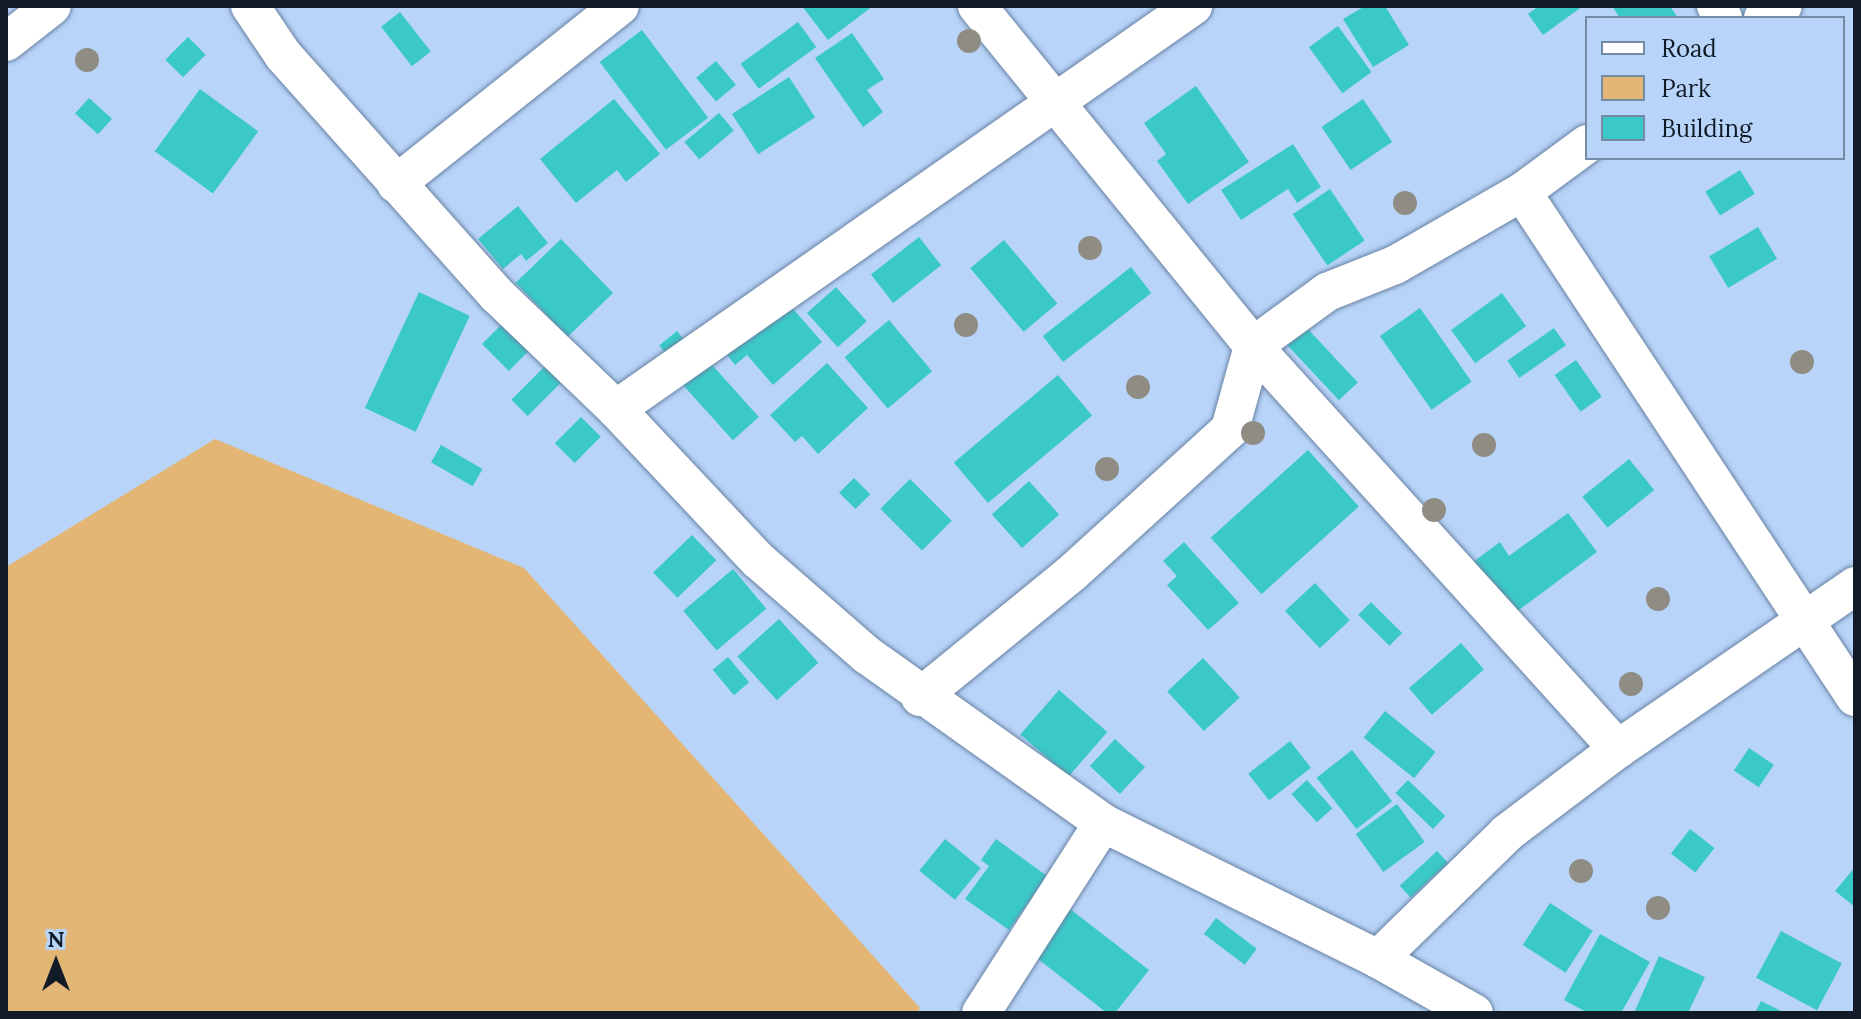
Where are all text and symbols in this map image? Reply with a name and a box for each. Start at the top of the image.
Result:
legend [1585,16,1845,160]
text: Road [1661,33,1717,64]
text: Park [1661,73,1711,104]
text: Building [1661,113,1752,144]
north arrow [16,923,96,1003]
text: N [47,925,65,953]

